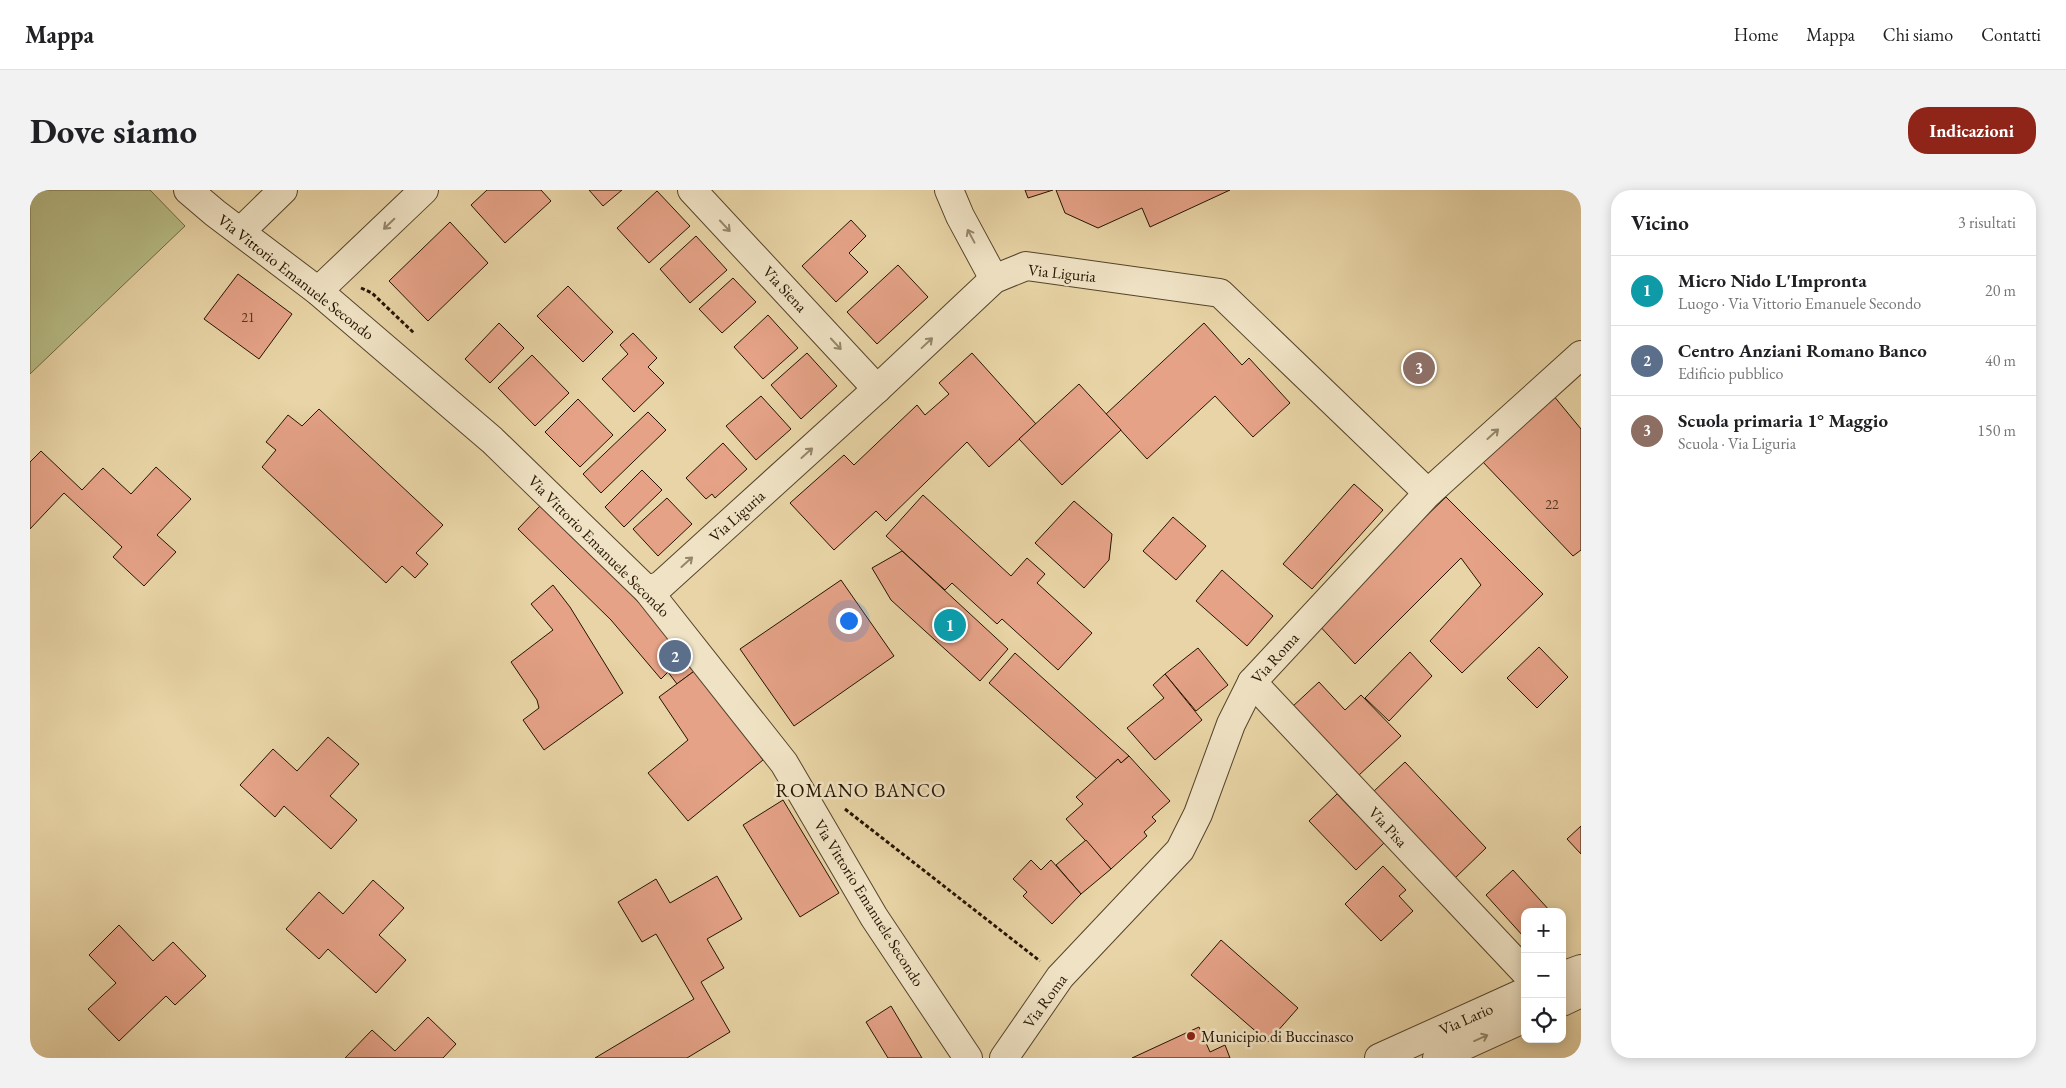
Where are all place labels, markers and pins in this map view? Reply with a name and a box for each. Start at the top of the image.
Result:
pin: 3 [1403,349,1435,387]
pin: 1 [934,606,966,644]
pin: 2 [659,637,691,675]
place label: Municipio di Buccinasco [1201,1026,1354,1047]
marker: Municipio di Buccinasco [1185,1030,1197,1042]

